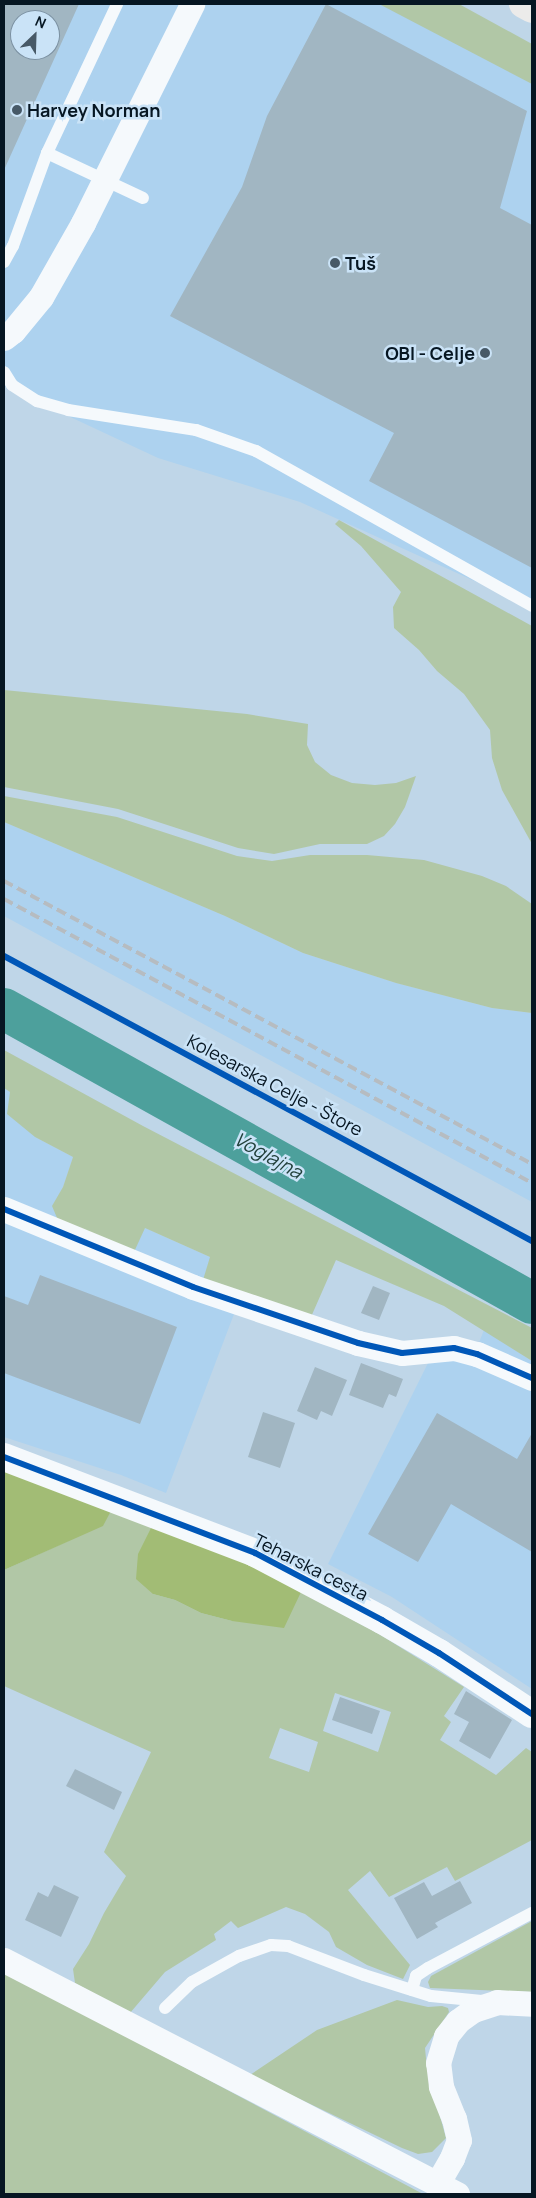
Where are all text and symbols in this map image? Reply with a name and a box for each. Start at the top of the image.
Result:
north arrow [10,10,60,60]
text: N [32,11,49,32]
place label: Harvey Norman [27,99,160,121]
marker: Harvey Norman [11,104,23,116]
place label: Tuš [345,252,376,274]
marker: Tuš [329,257,341,269]
place label: OBI - Celje [385,342,475,364]
marker: OBI - Celje [479,347,491,359]
street label: Kolesarska Celje - Štore [184,1030,366,1140]
water label: Voglajna [230,1128,306,1184]
street label: Teharska cesta [250,1529,372,1605]

